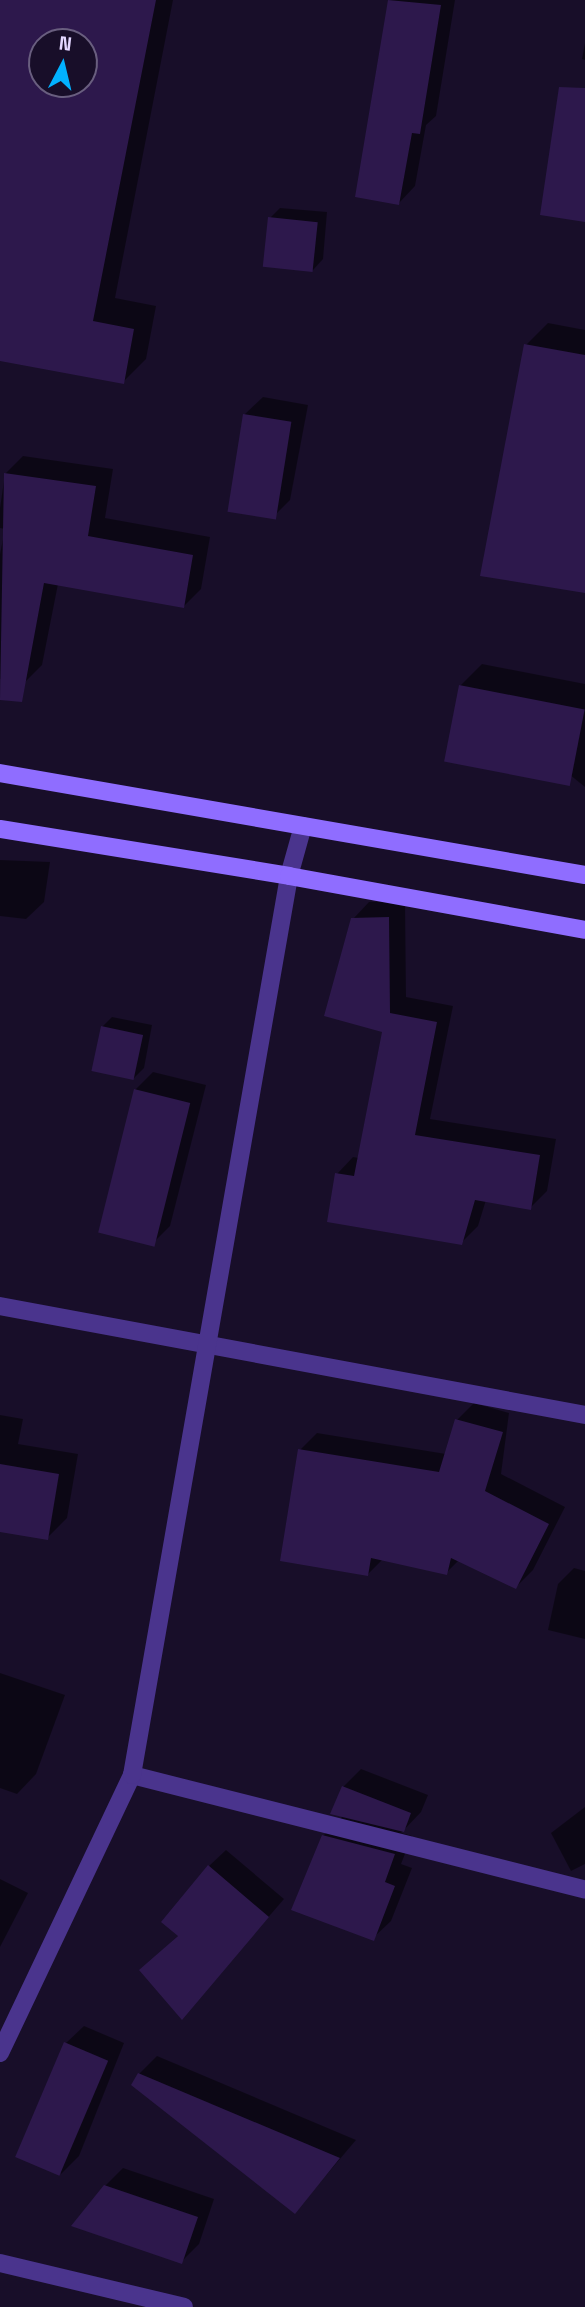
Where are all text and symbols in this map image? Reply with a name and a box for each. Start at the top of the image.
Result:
north arrow [28,28,98,98]
text: N [58,30,73,57]

